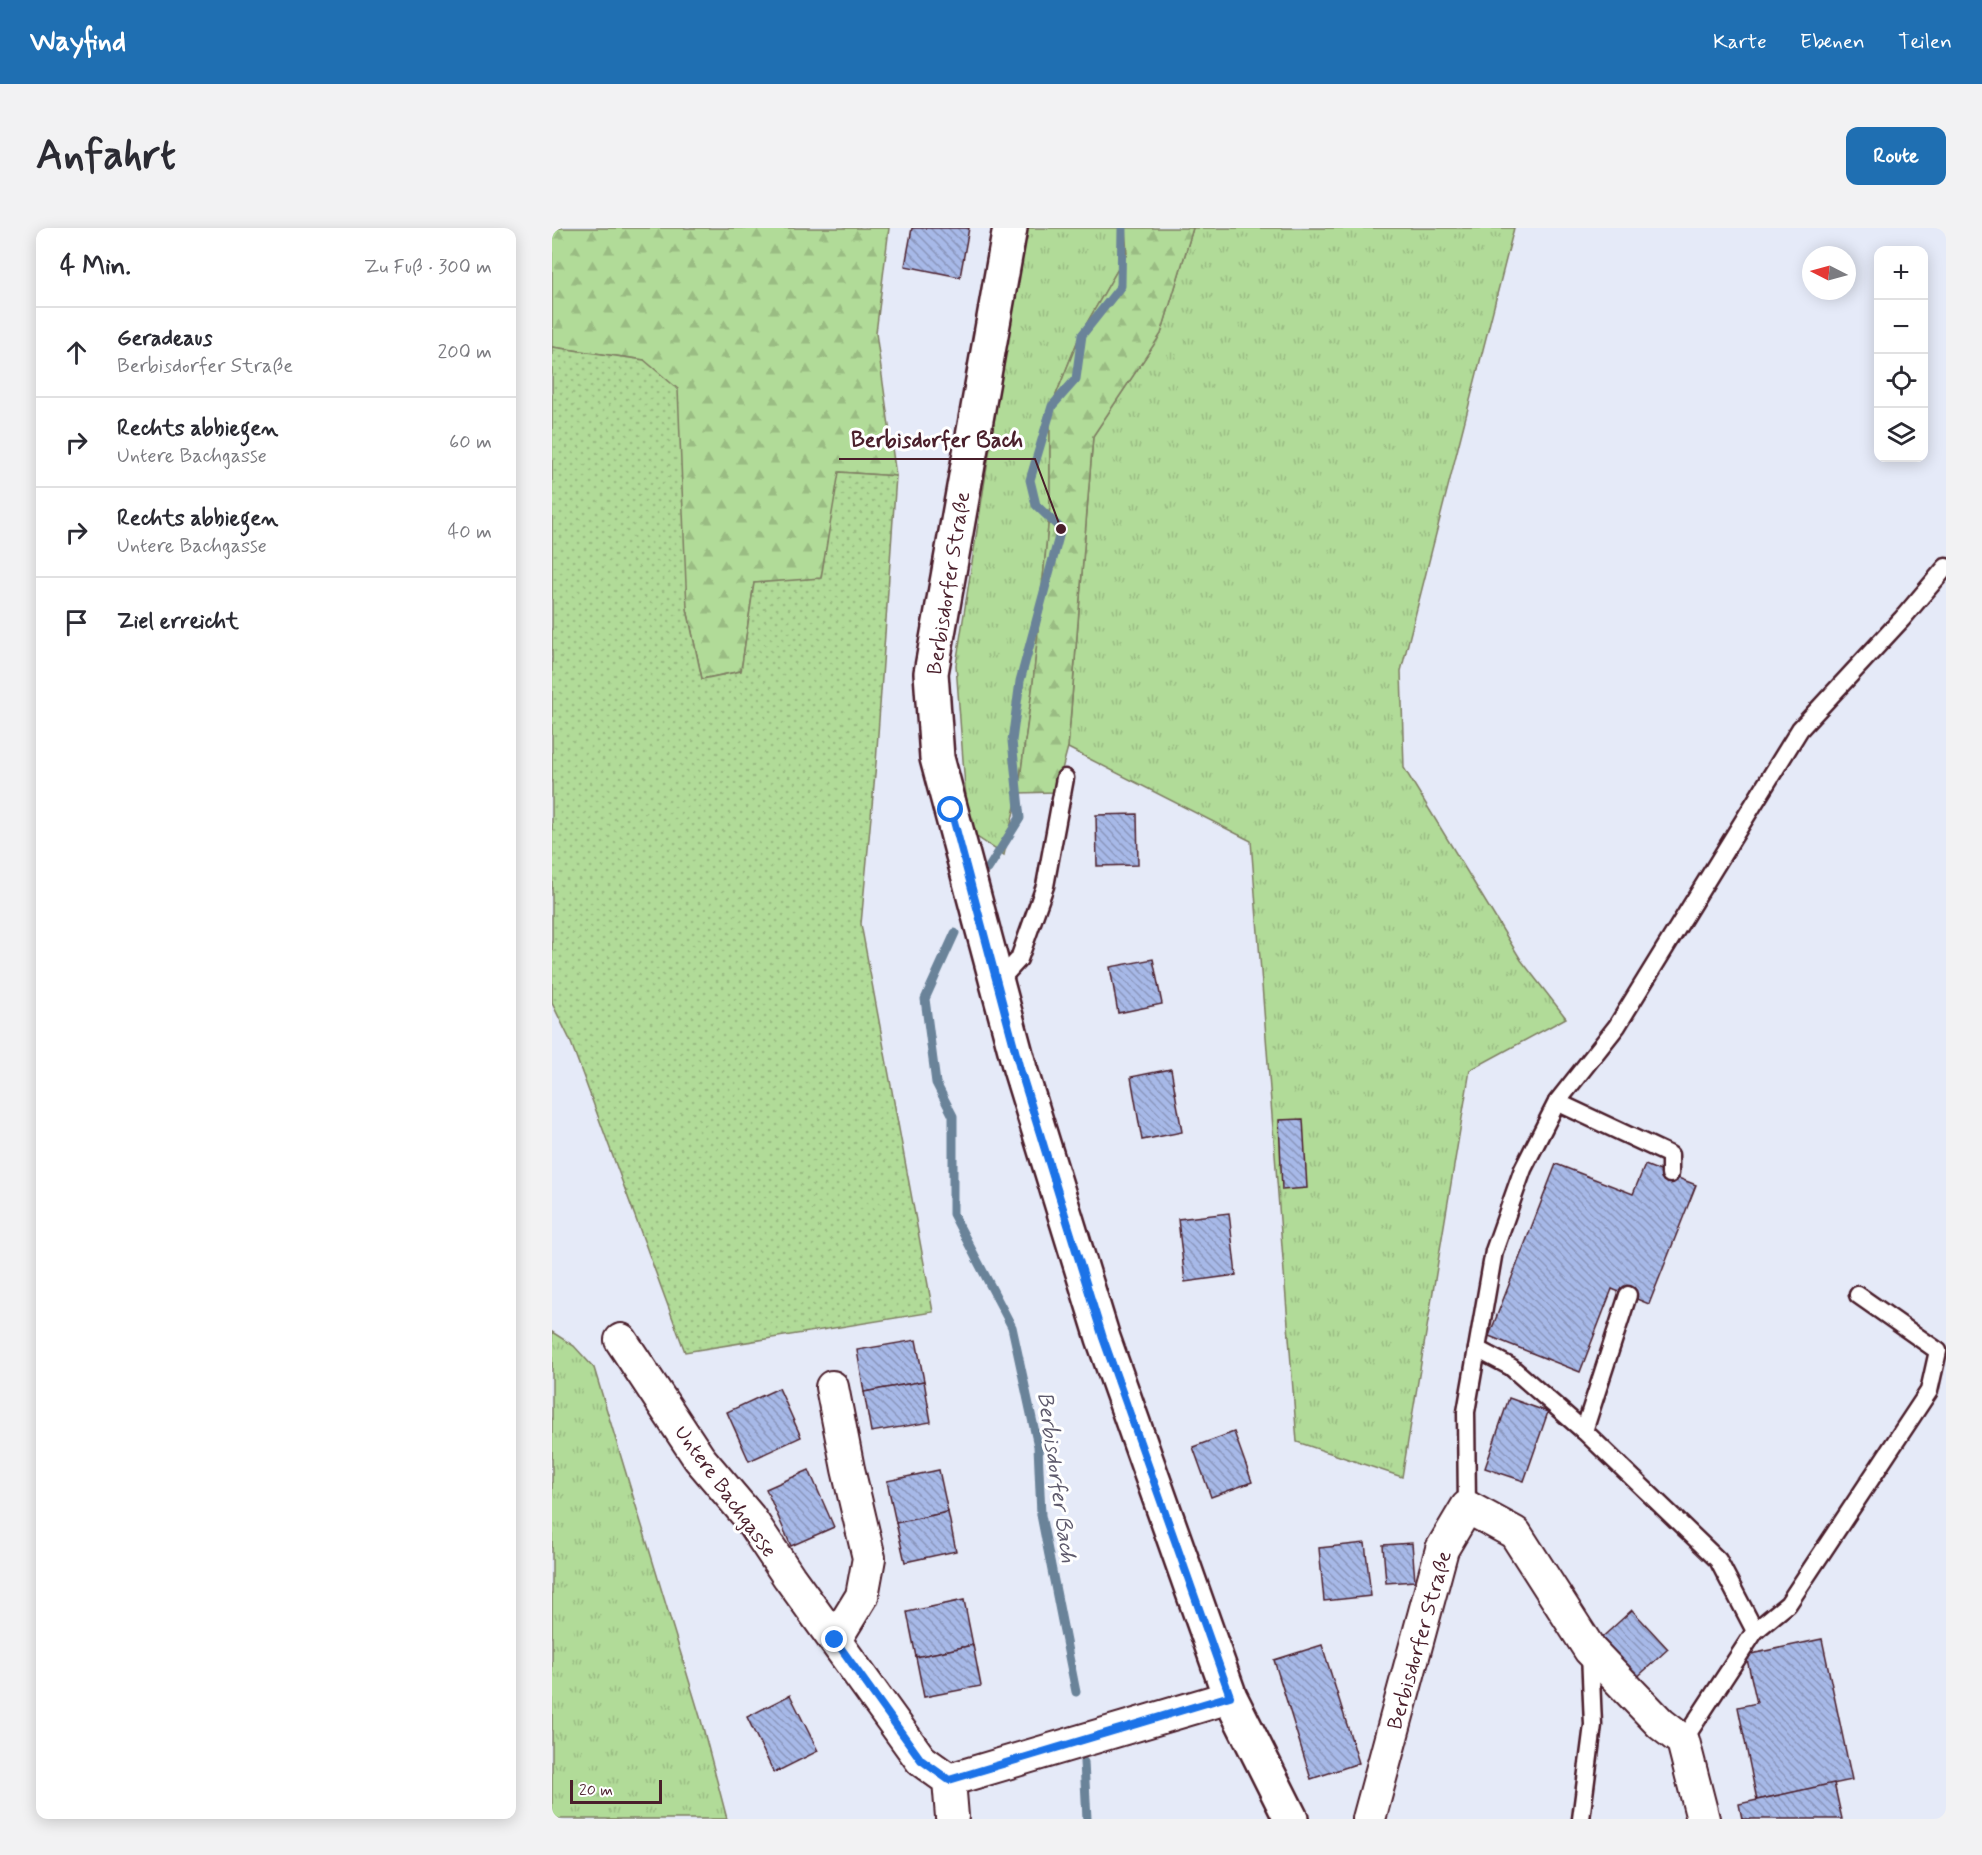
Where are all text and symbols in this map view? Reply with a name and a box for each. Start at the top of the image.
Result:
text: Wayfind [30,24,126,61]
text: Karte [1713,28,1767,56]
text: Ebenen [1800,28,1865,56]
text: Teilen [1898,28,1952,56]
button: Route [1846,127,1946,185]
text: Anfahrt [36,129,176,184]
north arrow [1802,246,1856,300]
map controls [1874,246,1928,462]
button: + [1874,246,1928,300]
text: 4 Min. [60,250,131,284]
text: Zu Fuß · 300 m [364,254,492,281]
button: − [1874,300,1928,354]
text: Geradeaus [117,325,212,353]
icon: ahead [60,336,93,369]
text: 200 m [437,339,492,366]
text: Berbisdorfer Straße [117,353,293,380]
button: locate [1874,354,1928,408]
button: layers [1874,408,1928,462]
text: Rechts abbiegen [117,415,278,443]
callout: Berbisdorfer Bach [839,419,1035,459]
icon: right [60,426,93,459]
text: Berbisdorfer Bach [851,427,1023,455]
text: 60 m [449,429,492,456]
text: Untere Bachgasse [117,443,267,470]
street label: Berbisdorfer Straße [921,490,977,677]
text: Rechts abbiegen [117,505,278,533]
icon: right [60,516,93,549]
text: 40 m [448,519,492,546]
text: Untere Bachgasse [117,533,267,560]
icon: arrive [60,606,93,639]
text: Ziel erreicht [117,608,239,636]
route start [937,796,963,822]
water label: Berbisdorfer Bach [1030,1390,1082,1565]
street label: Untere Bachgasse [668,1420,783,1563]
street label: Berbisdorfer Straße [1381,1548,1459,1733]
route end [821,1626,847,1652]
scale bar [570,1777,662,1804]
text: 20 m [579,1780,613,1801]

